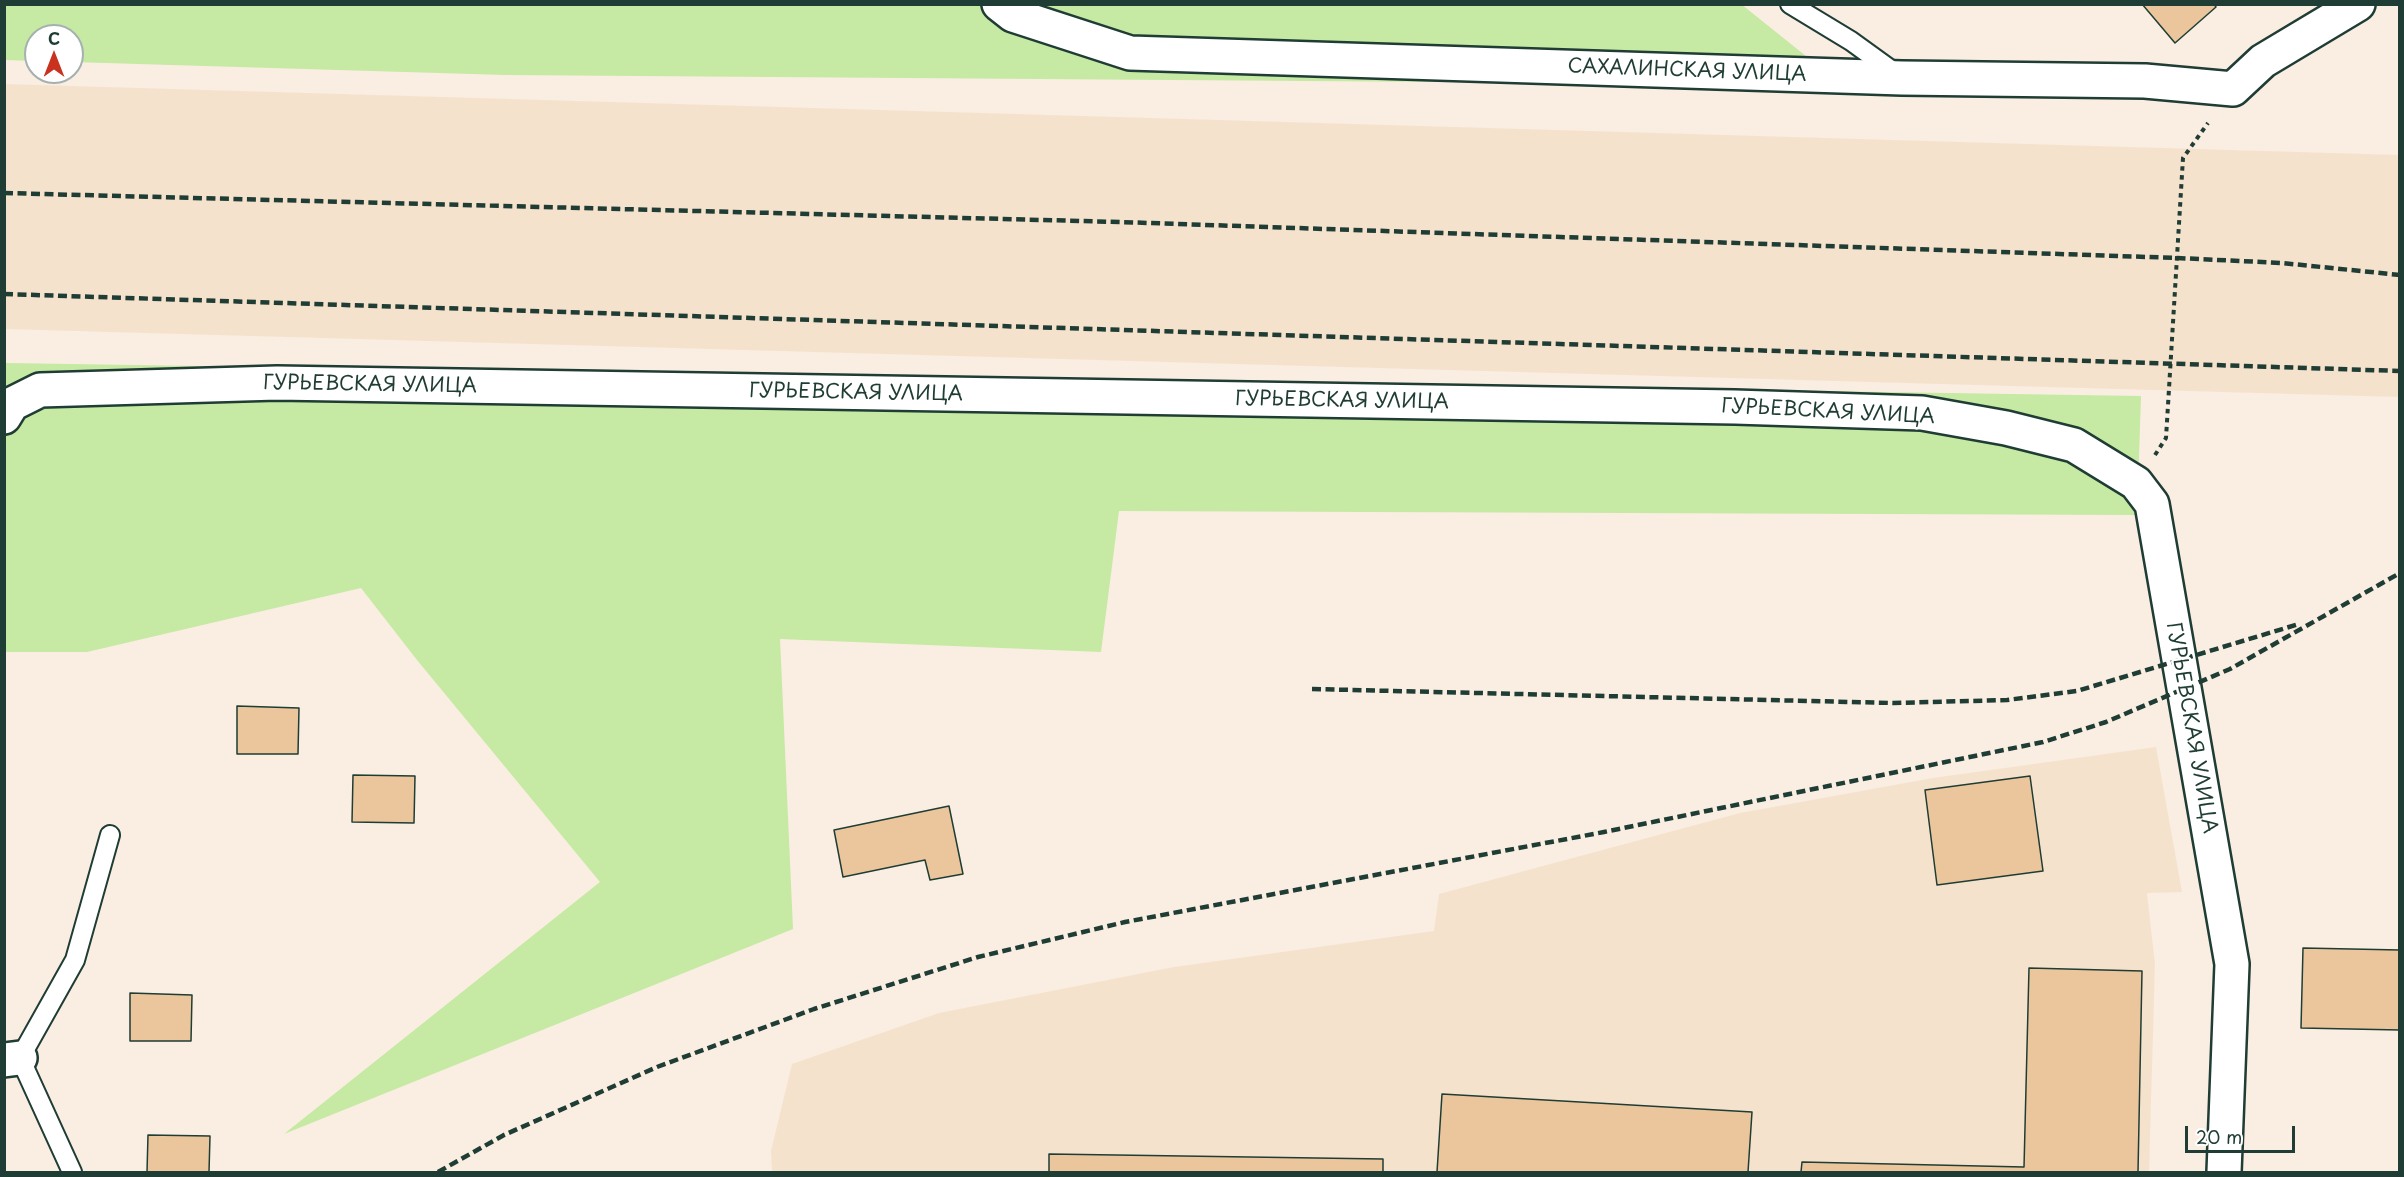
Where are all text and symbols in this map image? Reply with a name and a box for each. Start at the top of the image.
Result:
north arrow [24,24,84,84]
text: С [48,26,60,50]
street label: САХАЛИНСКАЯ УЛИЦА [1567,55,1807,87]
street label: ГУРЬЕВСКАЯ УЛИЦА [263,371,477,399]
street label: ГУРЬЕВСКАЯ УЛИЦА [749,379,963,407]
street label: ГУРЬЕВСКАЯ УЛИЦА [1235,387,1449,415]
street label: ГУРЬЕВСКАЯ УЛИЦА [1721,394,1935,430]
street label: ГУРЬЕВСКАЯ УЛИЦА [2161,621,2221,835]
scale bar [2188,1114,2298,1152]
text: 20 m [2196,1123,2242,1150]

